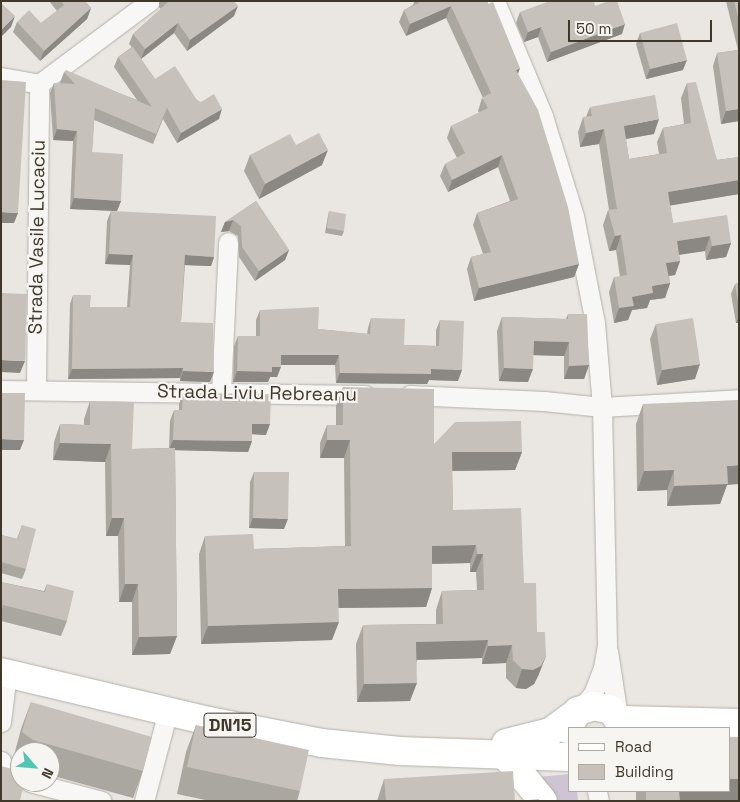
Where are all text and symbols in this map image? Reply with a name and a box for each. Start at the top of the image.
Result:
scale bar [570,10,714,42]
text: 50 m [576,19,611,38]
street label: Strada Vasile Lucaciu [24,139,50,335]
street label: Strada Liviu Rebreanu [157,380,357,406]
road number: DN15 [202,710,258,740]
legend [568,727,730,792]
text: Road [615,737,652,756]
north arrow [10,742,60,792]
text: Building [615,762,674,781]
text: N [37,765,58,782]

